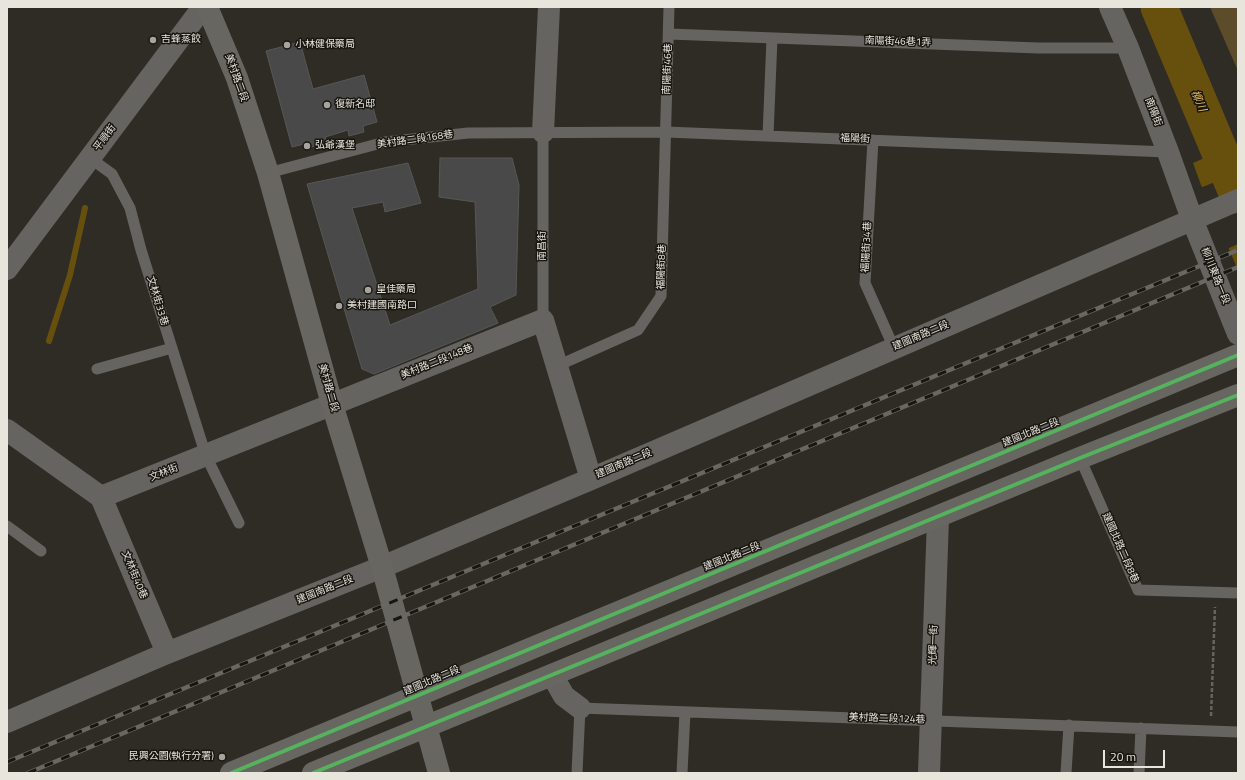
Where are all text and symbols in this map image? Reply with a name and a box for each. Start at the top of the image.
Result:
place label: 吉蜂蒸餃 [161,34,201,46]
marker: 吉蜂蒸餃 [148,35,158,45]
street label: 南陽街46巷1弄 [864,35,932,49]
place label: 小林健保藥局 [295,39,355,51]
marker: 小林健保藥局 [282,40,292,50]
street label: 南陽街46巷 [661,43,675,95]
street label: 美村路二段 [222,52,250,104]
water label: 柳川 [1188,88,1208,114]
street label: 南陽街 [1142,96,1164,128]
place label: 復新名邸 [335,99,375,111]
marker: 復新名邸 [322,100,332,110]
street label: 平順街 [91,122,119,154]
street label: 美村路二段168巷 [376,129,454,151]
street label: 福陽街 [840,132,870,146]
place label: 弘爺漢堡 [315,140,355,152]
marker: 弘爺漢堡 [302,141,312,151]
street label: 福陽街34巷 [860,221,874,273]
street label: 南昌街 [537,231,549,261]
street label: 福陽街8巷 [655,244,669,290]
street label: 柳川東路一段 [1198,246,1232,306]
street label: 文林街33巷 [144,275,170,327]
place label: 皇佳藥局 [376,284,416,296]
marker: 皇佳藥局 [363,285,373,295]
place label: 美村建國南路口 [347,300,417,312]
marker: 美村建國南路口 [334,301,344,311]
street label: 建國南路二段 [891,319,951,353]
street label: 美村路二段148巷 [399,342,475,382]
street label: 美村路二段 [315,362,341,414]
street label: 建國北路二段 [1001,416,1061,450]
street label: 建國南路二段 [594,447,654,481]
street label: 文林街 [148,462,180,484]
street label: 建國北路二段8巷 [1099,511,1141,585]
street label: 建國北路二段 [702,540,762,574]
street label: 文林街40巷 [118,549,150,601]
street label: 建國南路二段 [295,573,355,607]
street label: 光輝一街 [927,625,941,665]
street label: 建國北路二段 [402,664,462,698]
street label: 美村路二段124巷 [848,712,926,726]
scale bar [1105,742,1167,768]
text: 20 m [1110,747,1136,766]
place label: 民興公園(執行分署) [129,751,214,763]
marker: 民興公園(執行分署) [217,752,227,762]

